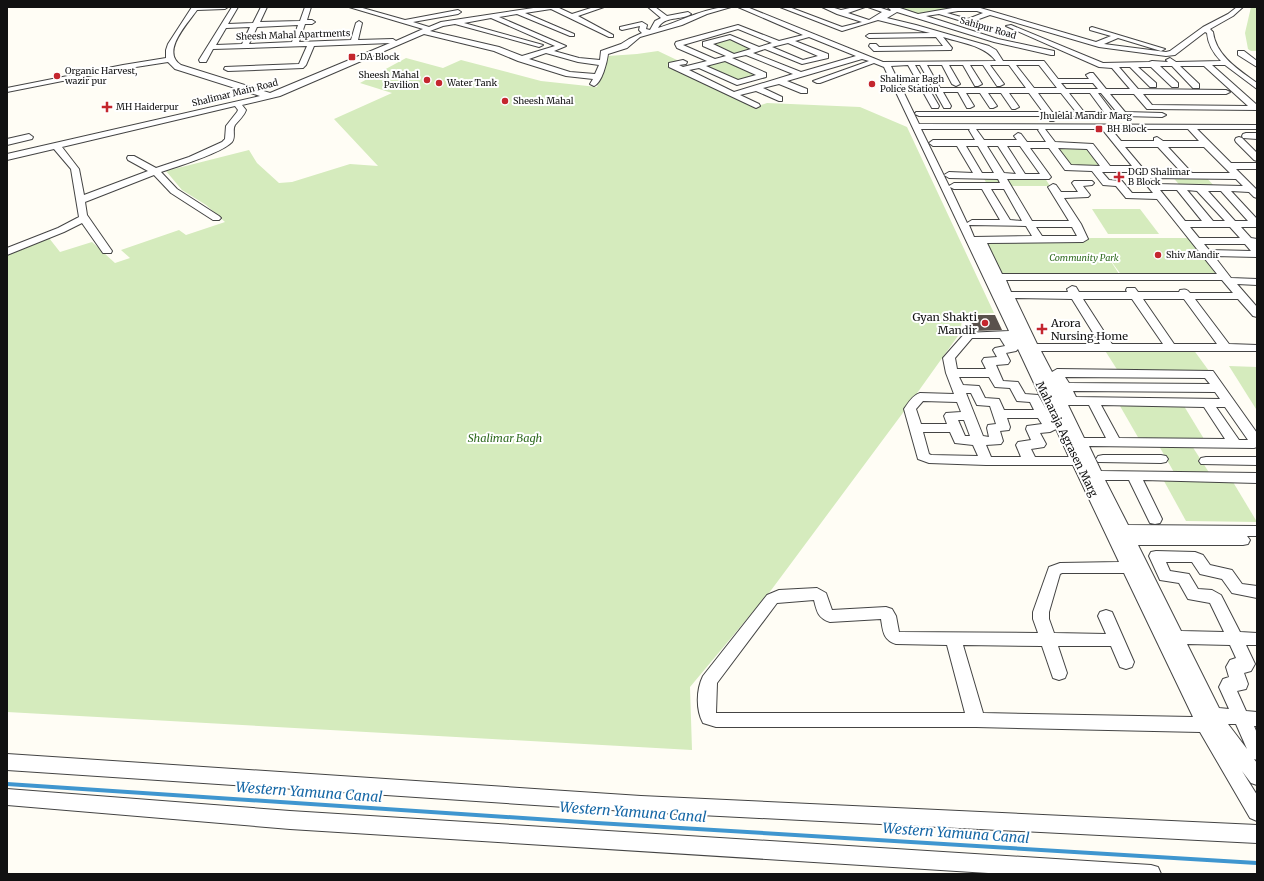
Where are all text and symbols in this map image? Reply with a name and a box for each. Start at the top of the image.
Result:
street label: Sahipur Road [959,14,1018,41]
street label: Sheesh Mahal Apartments [236,27,351,42]
place label: DA Block [360,51,400,62]
marker: DA Block [347,52,357,62]
place label: Organic Harvest, wazir pur [64,65,137,86]
place label: Sheesh Mahal Pavilion [358,69,419,90]
marker: Organic Harvest, wazir pur [52,71,62,81]
place label: Shalimar Bagh Police Station [880,73,944,94]
marker: Sheesh Mahal Pavilion [422,75,432,85]
street label: Shalimar Main Road [191,76,280,109]
place label: Water Tank [446,77,497,88]
marker: Water Tank [434,78,444,88]
marker: Shalimar Bagh Police Station [867,79,877,89]
place label: Sheesh Mahal [513,95,574,106]
marker: Sheesh Mahal [500,96,510,106]
marker: MH Haiderpur [101,101,113,113]
place label: MH Haiderpur [116,101,179,112]
street label: Jhulelal Mandir Marg [1039,110,1133,121]
place label: BH Block [1107,123,1147,134]
marker: BH Block [1094,124,1104,134]
place label: DGD Shalimar B Block [1128,166,1190,187]
marker: DGD Shalimar B Block [1113,171,1125,183]
place label: Shiv Mandir [1166,249,1219,260]
marker: Shiv Mandir [1153,250,1163,260]
park label: Community Park [1049,252,1119,263]
place label: Gyan Shakti Mandir [913,310,977,337]
place label: Arora Nursing Home [1050,316,1128,343]
marker: Gyan Shakti Mandir [980,318,990,328]
marker: Arora Nursing Home [1036,323,1048,335]
street label: Maharaja Agrasen Marg [1033,379,1101,499]
park label: Shalimar Bagh [468,431,543,445]
water label: Western Yamuna Canal [235,778,383,806]
water label: Western Yamuna Canal [559,798,707,826]
water label: Western Yamuna Canal [882,819,1030,847]

